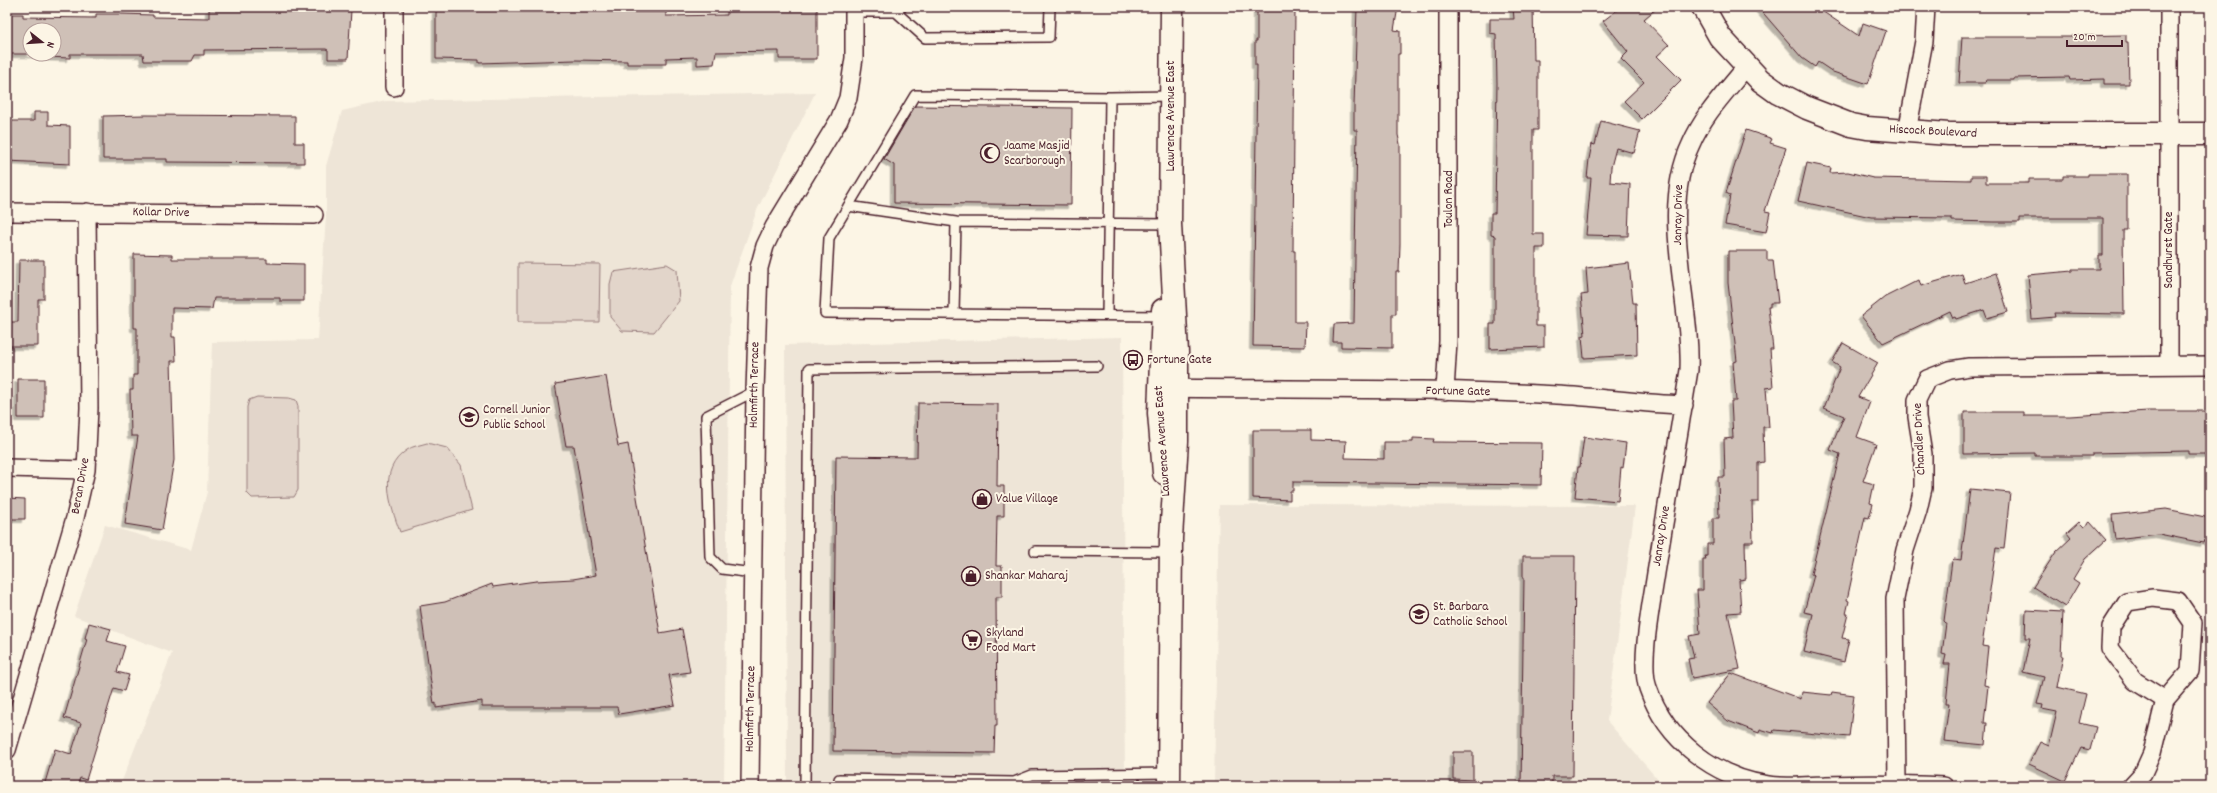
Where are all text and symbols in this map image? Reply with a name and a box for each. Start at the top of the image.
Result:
north arrow [22,22,62,62]
scale bar [2067,22,2122,48]
text: 20 m [2073,29,2096,46]
text: N [41,39,58,50]
street label: Lawrence Avenue East [1162,60,1181,172]
street label: Hiscock Boulevard [1889,120,1977,144]
place label: Jaame Masjid Scarborough [1004,137,1070,171]
mosque icon: Jaame Masjid Scarborough [979,142,1001,164]
street label: Toulon Road [1440,170,1459,228]
street label: Janray Drive [1669,184,1689,246]
street label: Kollar Drive [132,203,190,223]
street label: Sandhurst Gate [2160,211,2179,288]
street label: Holmfirth Terrace [745,341,765,428]
bus stop icon: Fortune Gate [1122,349,1144,371]
place label: Fortune Gate [1147,351,1212,370]
street label: Fortune Gate [1425,382,1491,402]
street label: Lawrence Avenue East [1150,385,1176,497]
place label: Cornell Junior Public School [483,401,550,435]
street label: Chandler Drive [1909,402,1931,476]
school or university icon: Cornell Junior Public School [458,406,480,428]
street label: Beran Drive [67,456,95,516]
shop icon: Value Village [971,488,993,510]
place label: Value Village [996,490,1058,509]
street label: Janray Drive [1648,504,1676,568]
shop icon: Shankar Maharaj [960,565,982,587]
place label: Shankar Maharaj [985,567,1068,586]
place label: St. Barbara Catholic School [1433,598,1507,632]
school or university icon: St. Barbara Catholic School [1408,603,1430,625]
place label: Skyland Food Mart [986,624,1036,658]
supermarket icon: Skyland Food Mart [961,629,983,651]
street label: Holmfirth Terrace [741,665,761,752]

